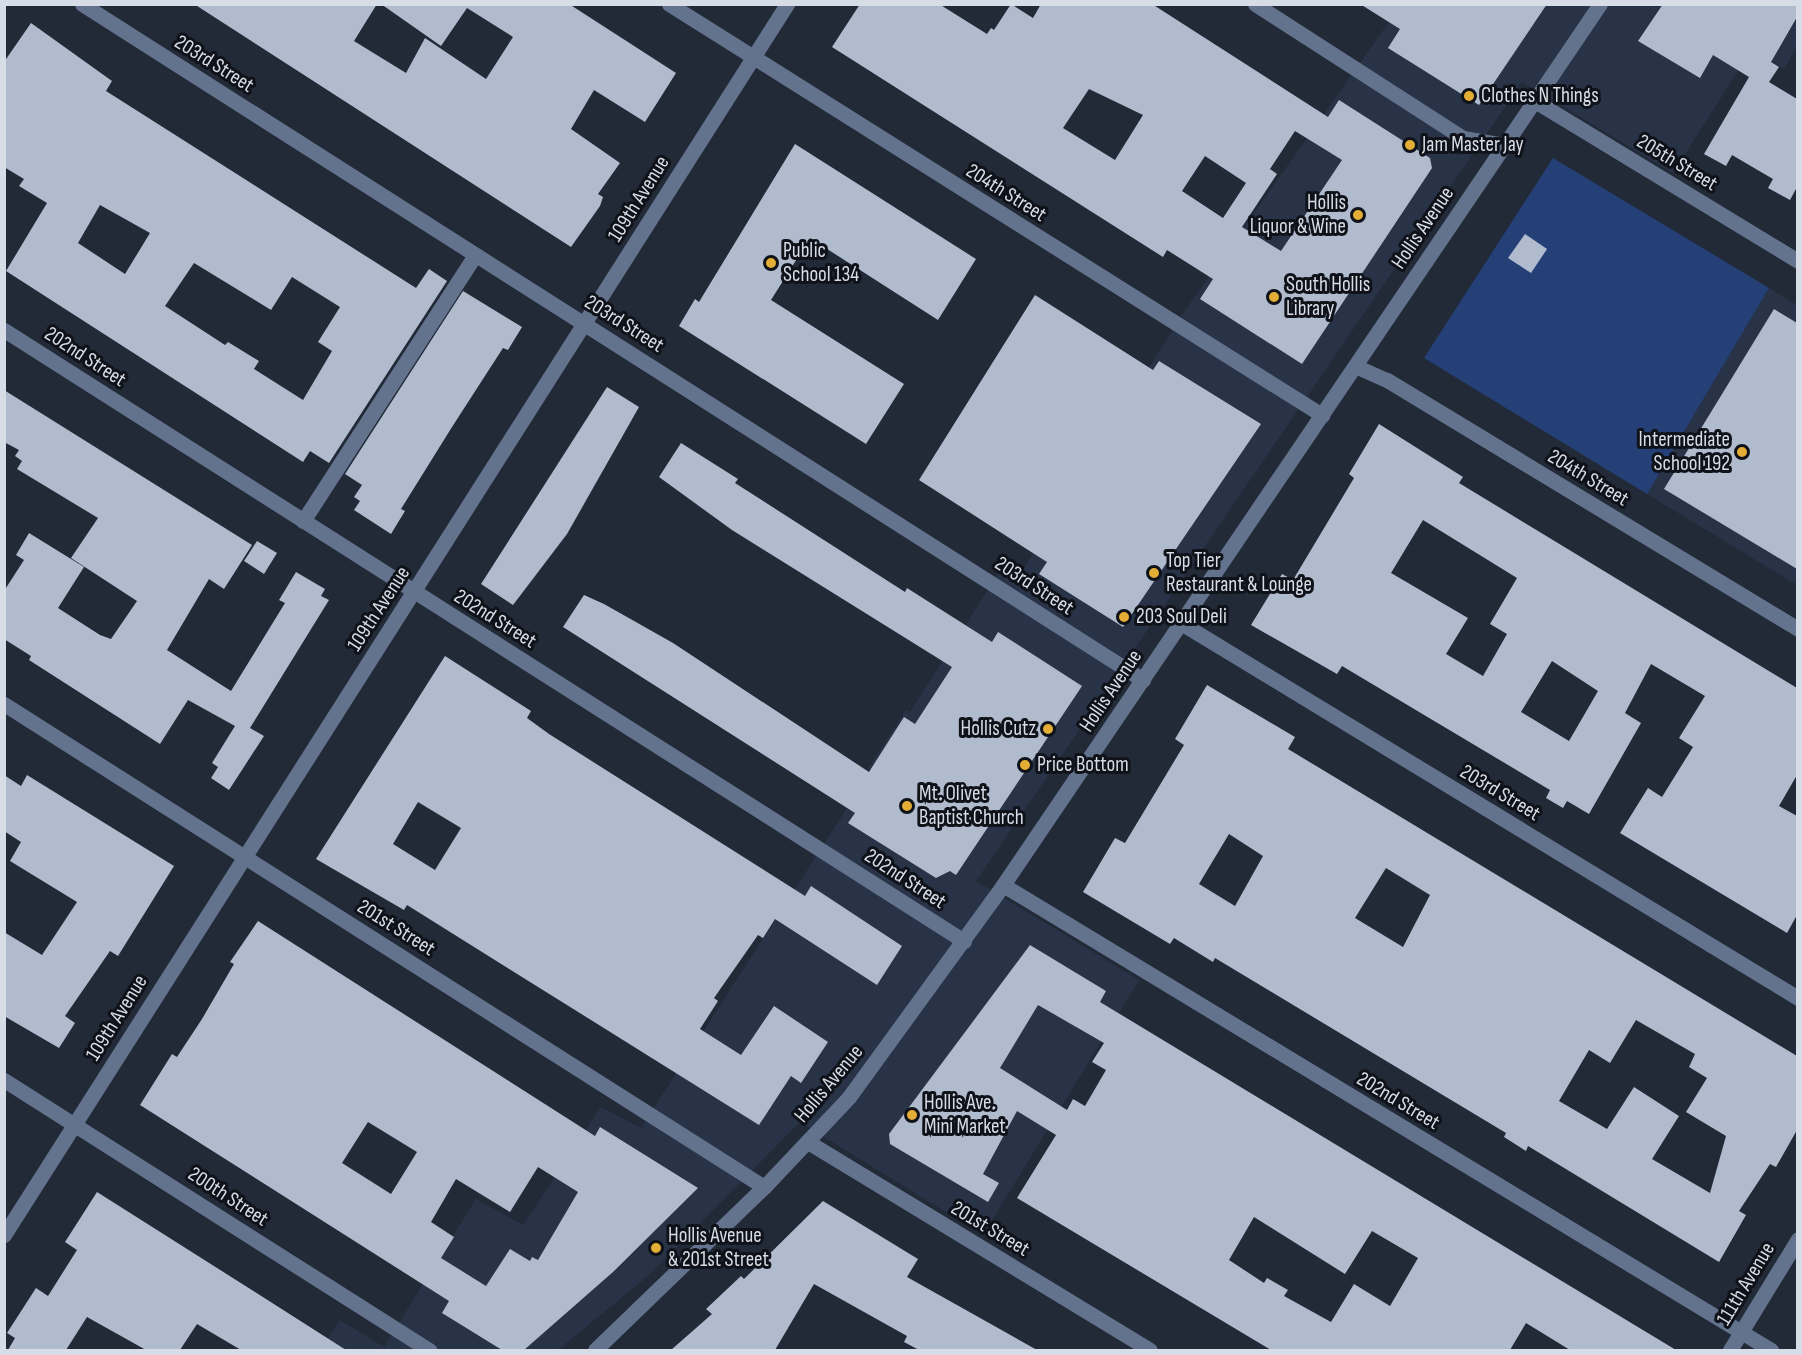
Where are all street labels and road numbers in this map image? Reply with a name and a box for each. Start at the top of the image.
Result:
street label: 203rd Street [170,30,258,98]
street label: 205th Street [1632,129,1722,197]
street label: 109th Avenue [603,152,675,246]
street label: 204th Street [961,159,1051,227]
street label: Hollis Avenue [1386,182,1460,274]
street label: 203rd Street [580,290,668,358]
street label: 202nd Street [40,321,130,393]
street label: 204th Street [1543,444,1633,512]
street label: 203rd Street [990,551,1078,621]
street label: 109th Avenue [342,562,416,656]
street label: 202nd Street [449,584,541,654]
street label: Hollis Avenue [1074,645,1148,737]
street label: 203rd Street [1455,759,1545,827]
street label: 202nd Street [860,843,950,915]
street label: 201st Street [352,894,440,962]
street label: 109th Avenue [81,971,153,1065]
street label: Hollis Avenue [789,1040,869,1128]
street label: 202nd Street [1352,1066,1444,1136]
street label: 200th Street [183,1162,273,1232]
street label: 201st Street [946,1196,1034,1262]
street label: 111th Avenue [1712,1238,1780,1330]

